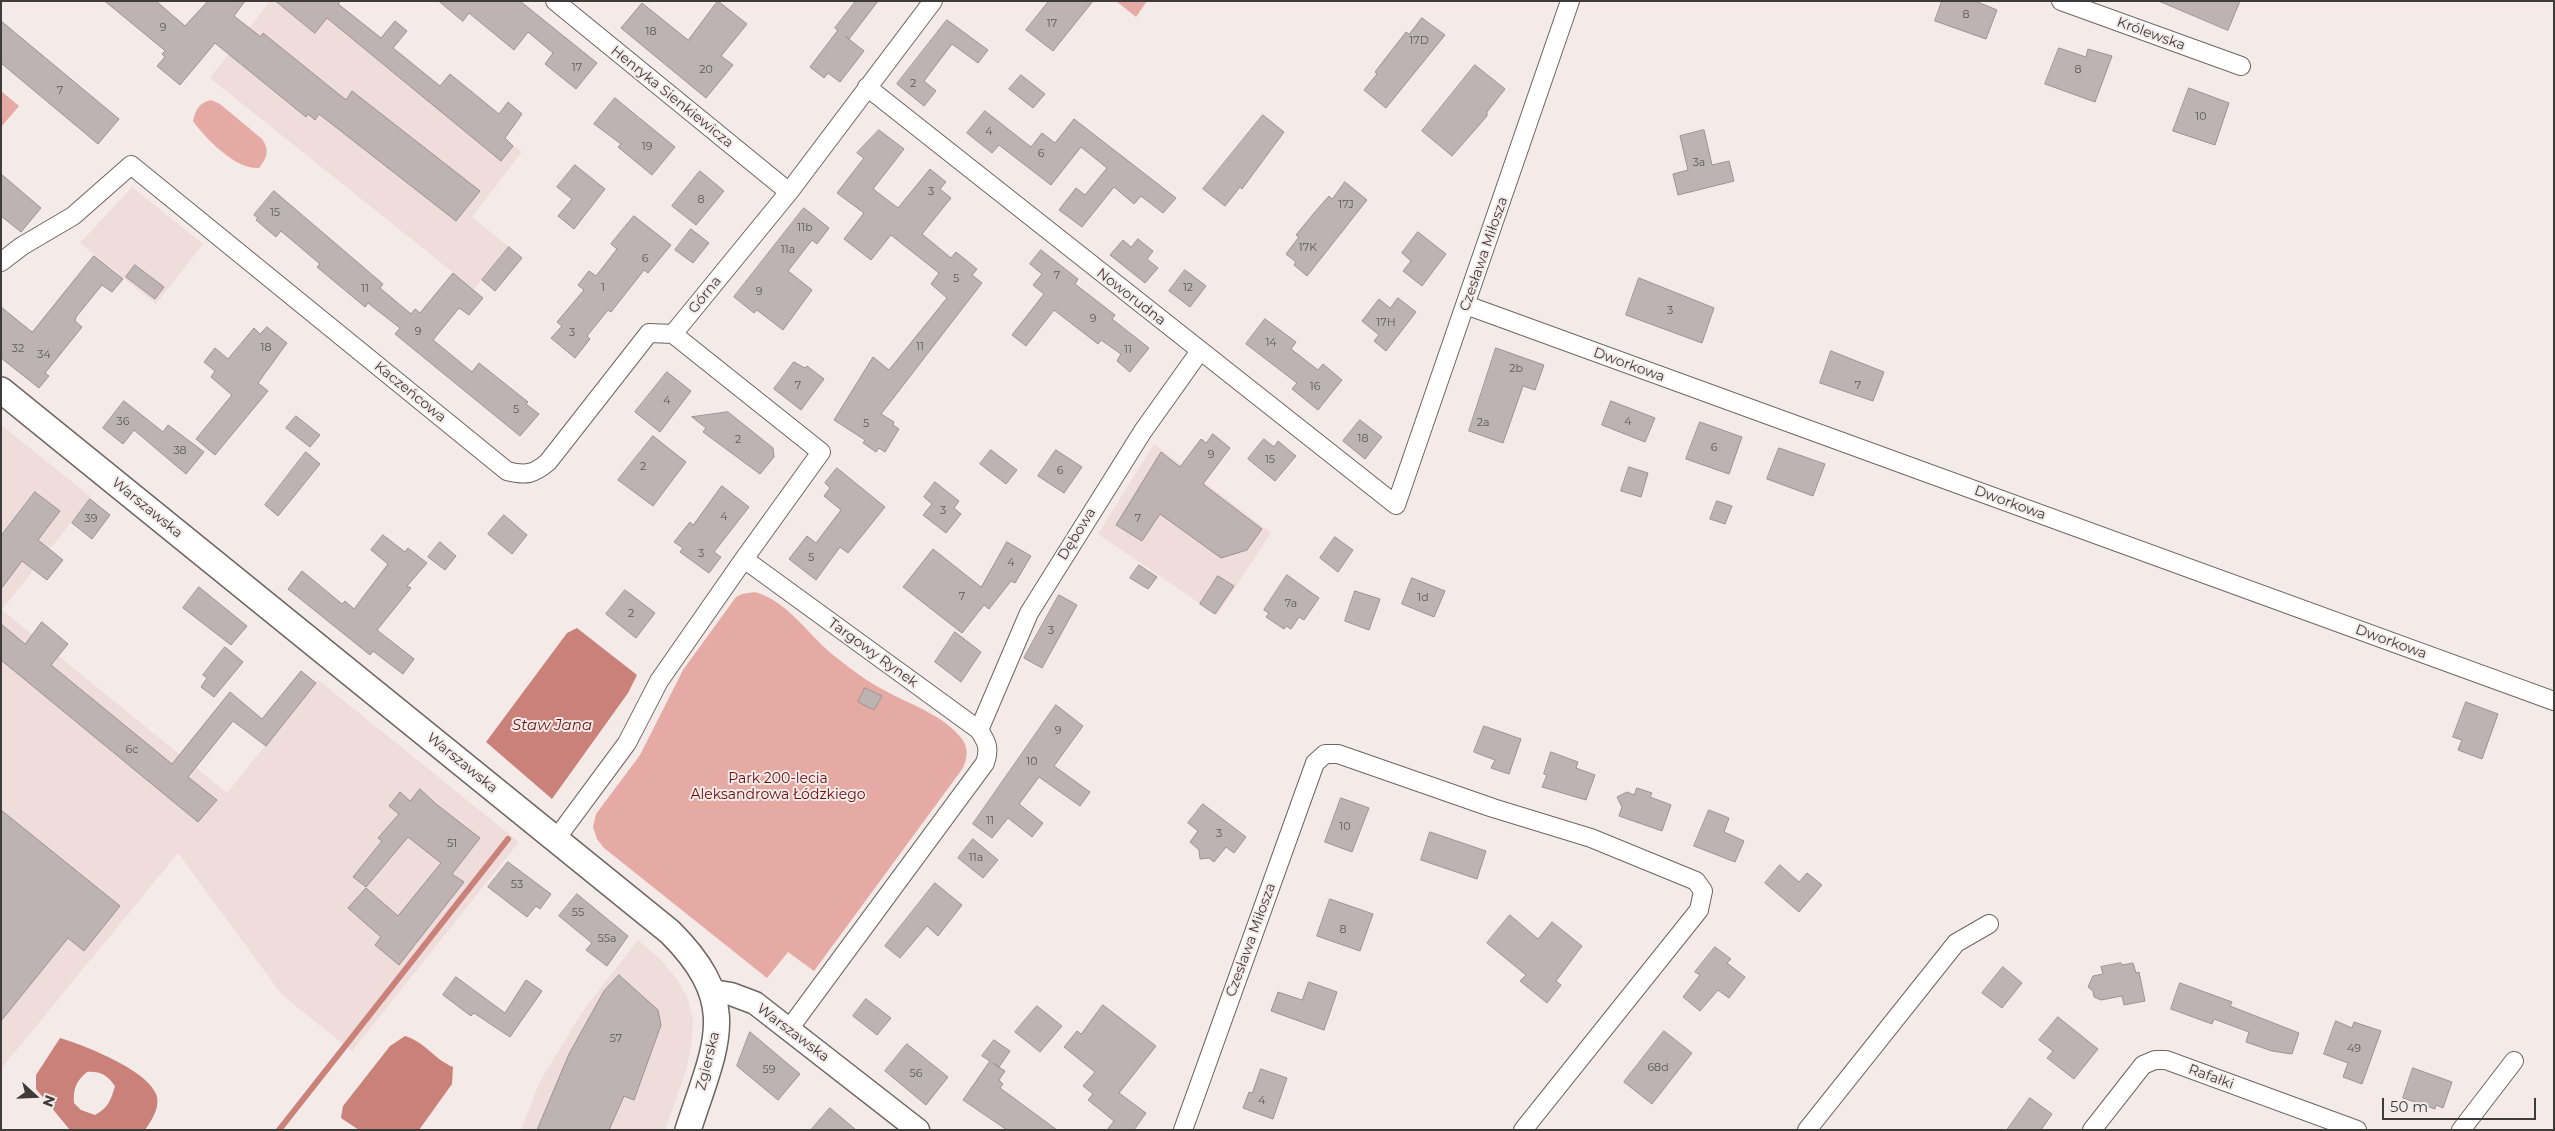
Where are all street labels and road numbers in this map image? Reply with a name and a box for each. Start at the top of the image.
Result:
street label: Królewska [2114,14,2188,54]
street label: Henryka Sienkiewicza [607,42,737,152]
street label: Czesława Miłosza [1457,195,1511,313]
street label: Noworudna [1093,265,1169,329]
street label: Górna [685,273,725,317]
street label: Dworkowa [1591,344,1667,386]
street label: Kaczeńcowa [371,358,449,426]
street label: Warszawska [108,474,186,542]
street label: Dworkowa [1972,482,2048,524]
street label: Dębowa [1054,505,1100,563]
street label: Targowy Rynek [825,615,921,691]
street label: Dworkowa [2353,621,2429,663]
street label: Warszawska [423,729,501,797]
street label: Czesława Miłosza [1223,881,1279,999]
street label: Warszawska [753,1000,833,1066]
street label: Zgierska [693,1030,723,1092]
street label: Rafałki [2186,1061,2236,1093]

